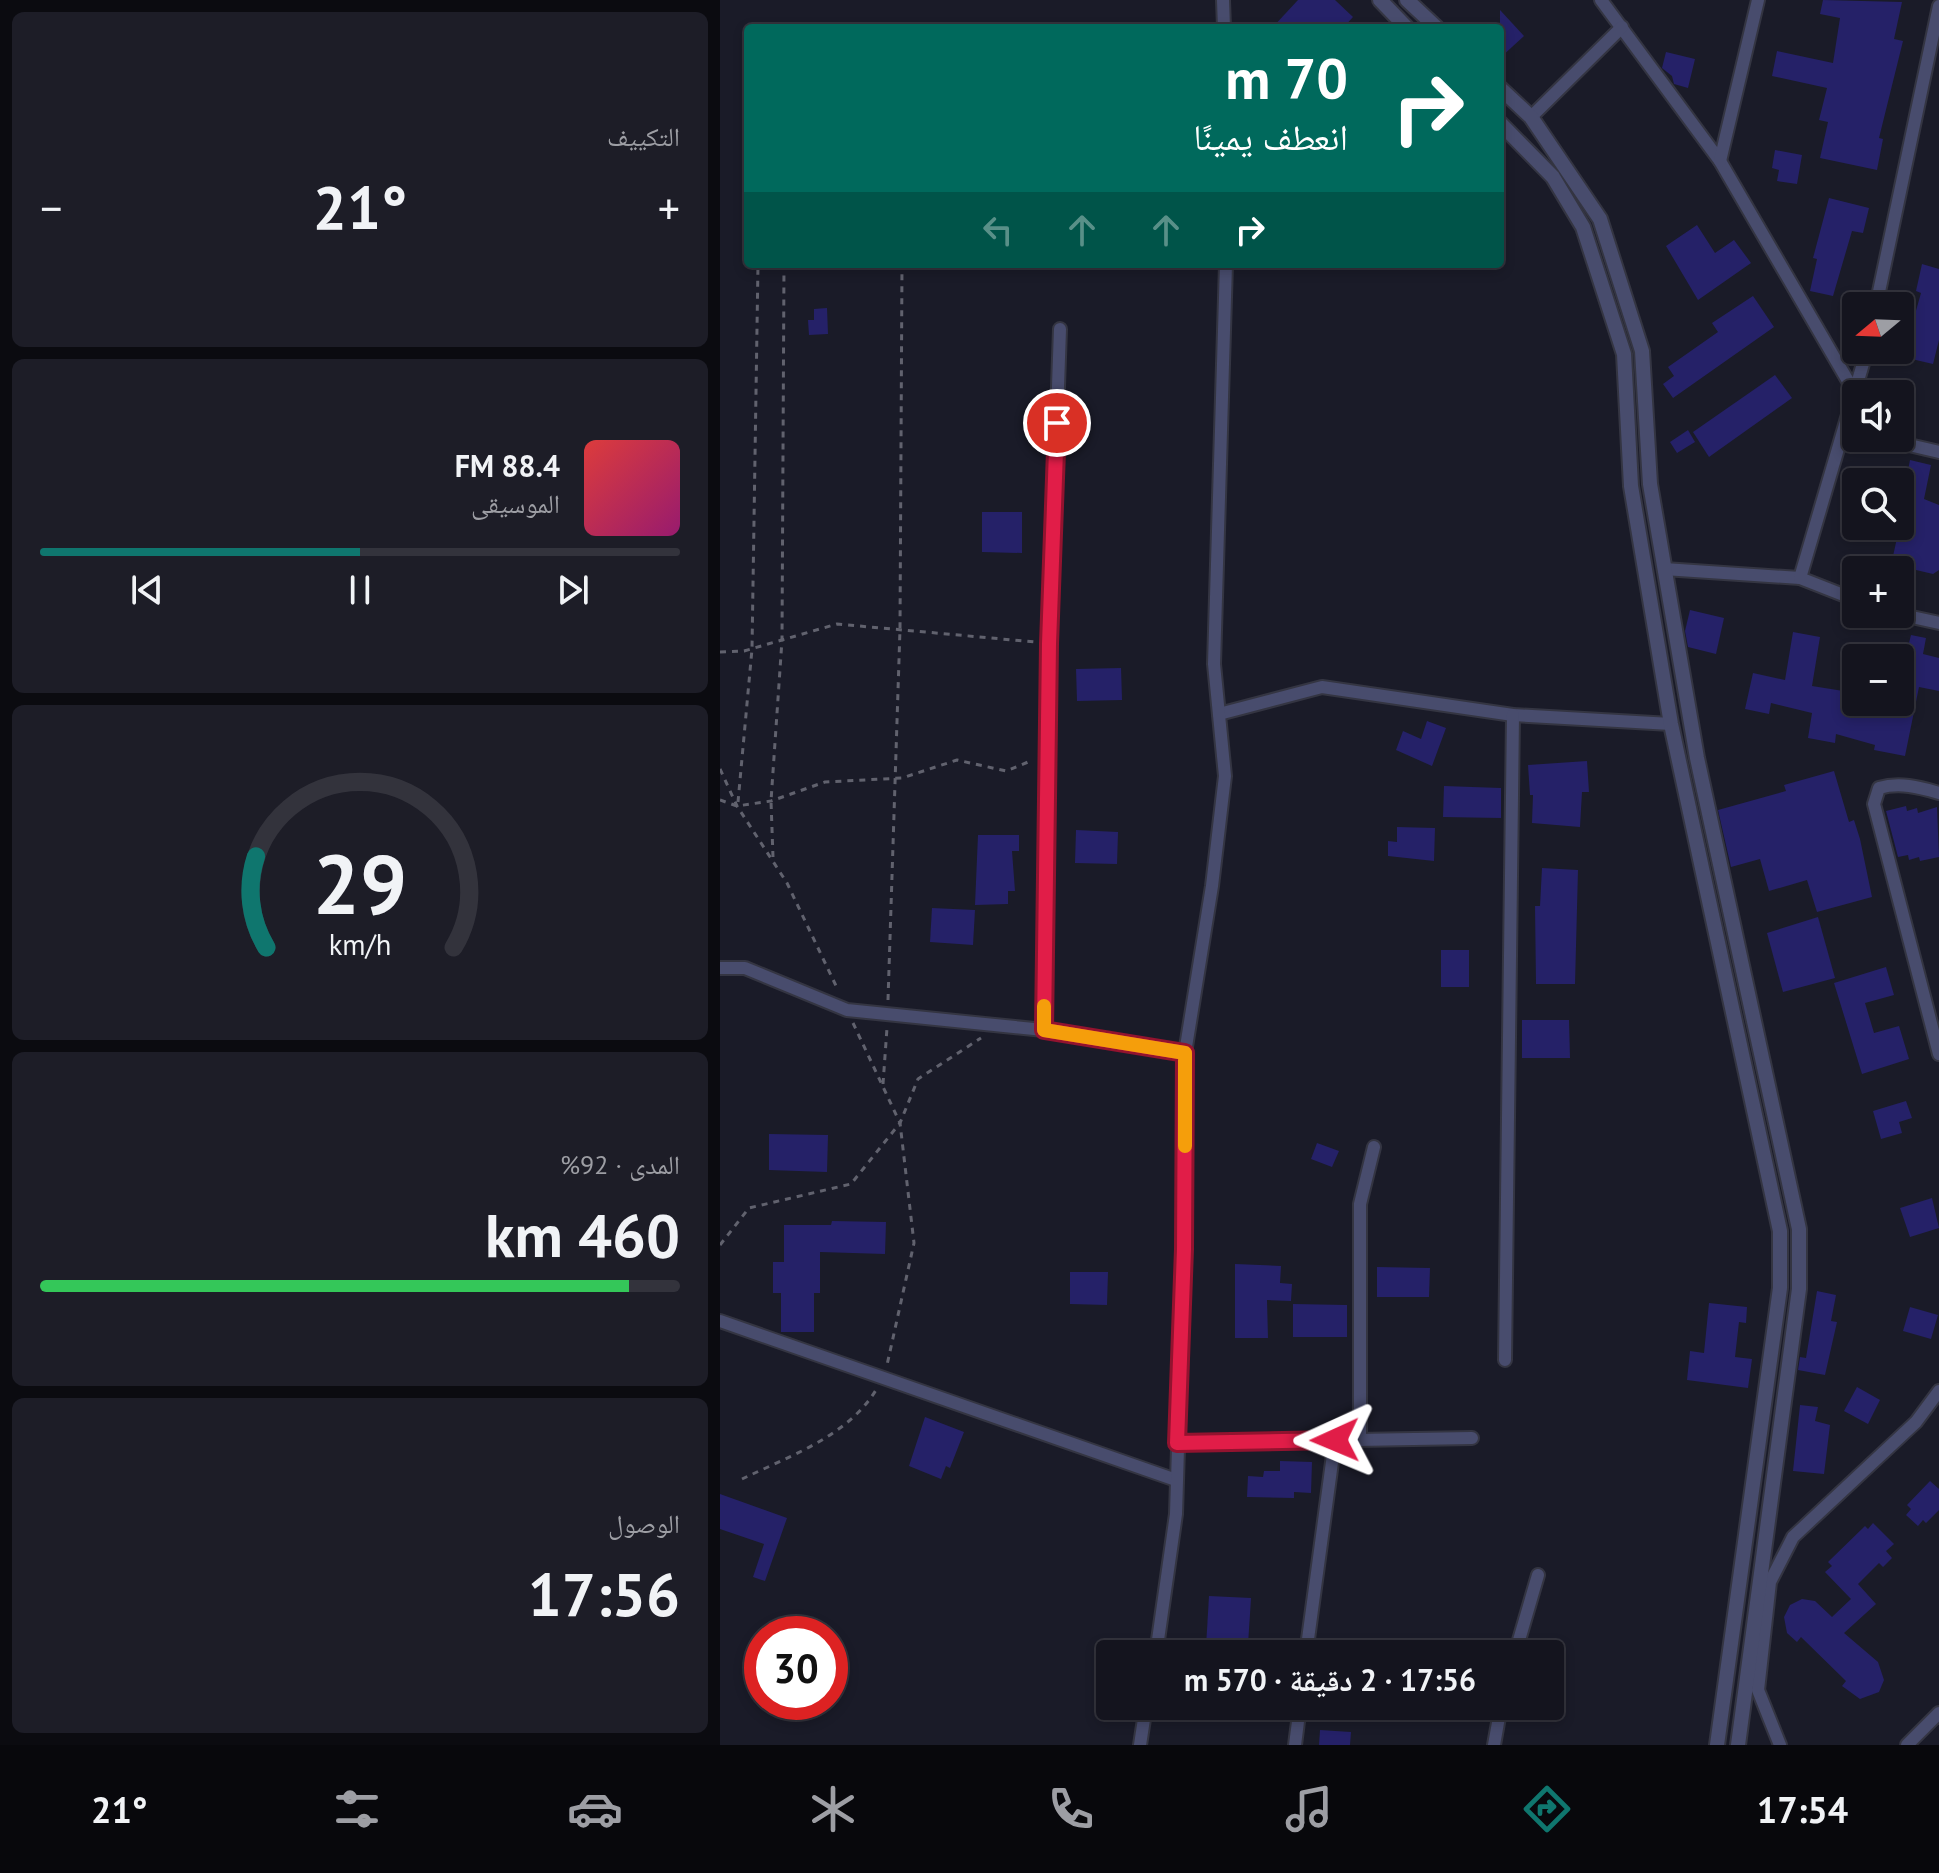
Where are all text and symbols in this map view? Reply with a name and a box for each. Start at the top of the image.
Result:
text: 70 m [1225,42,1348,114]
icon: right [1376,56,1480,160]
text: انعطف يمينًا [1193,113,1348,160]
text: التكييف [607,120,680,153]
text: 21° [313,168,407,246]
text: − [40,179,62,236]
text: + [658,179,680,236]
icon: left [976,208,1020,252]
icon: ahead [1060,208,1104,252]
icon: ahead [1144,208,1188,252]
icon: right [1228,208,1272,252]
north arrow [1842,292,1914,364]
map controls [1842,292,1914,716]
button: sound [1842,380,1914,452]
pin [1023,389,1091,457]
icon: arrive [1035,401,1079,445]
text: 88.4 FM [455,446,560,485]
button: search [1842,468,1914,540]
text: الموسيقى [471,487,560,520]
button: + [1842,556,1914,628]
icon: previous [125,568,169,612]
icon: pause [338,568,382,612]
icon: next [551,568,595,612]
button: − [1842,644,1914,716]
text: 29 [313,829,407,937]
text: km/h [329,927,391,964]
text: المدى · 92% [560,1148,680,1181]
text: 460 km [485,1196,680,1274]
position arrow [1293,1398,1377,1482]
text: الوصول [608,1507,680,1540]
text: 17:56 [528,1555,680,1633]
speed limit sign: 30 [744,1616,848,1720]
text: 17:56 · 2 دقيقة · 570 m [1184,1660,1476,1699]
icon: filters [329,1781,385,1837]
icon: car [567,1781,623,1837]
icon: climate [805,1781,861,1837]
icon: phone [1043,1781,1099,1837]
icon: music [1281,1781,1337,1837]
icon: directions [1519,1781,1575,1837]
text: 21° [91,1786,148,1833]
text: 17:54 [1757,1786,1848,1833]

